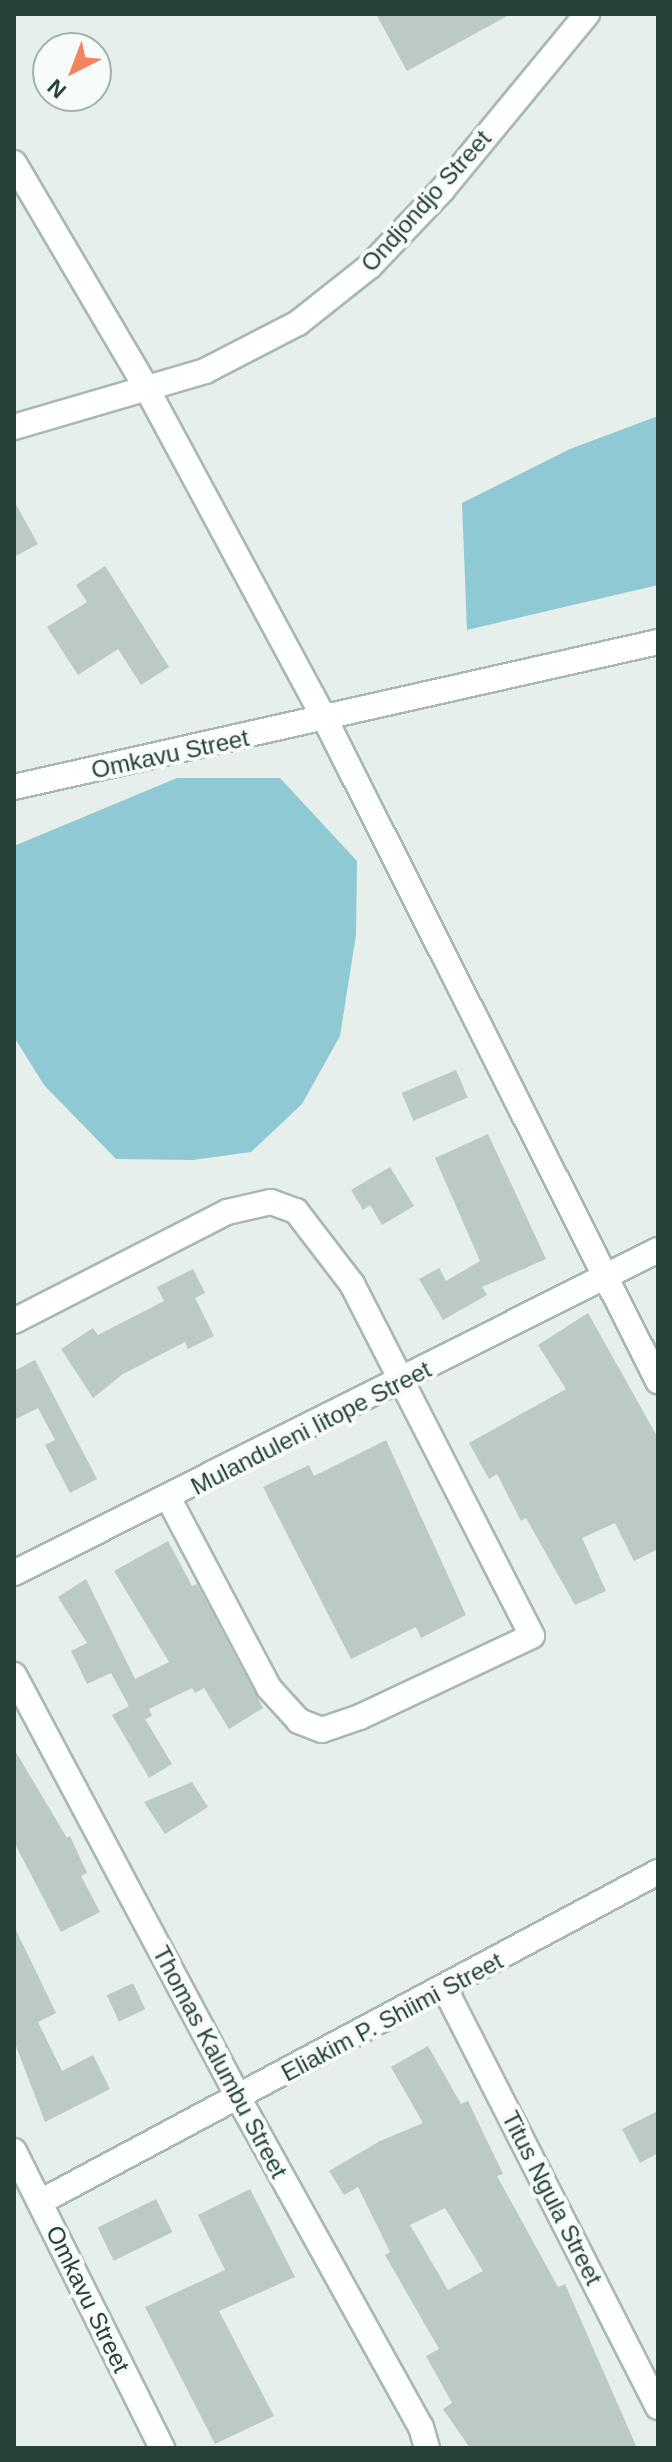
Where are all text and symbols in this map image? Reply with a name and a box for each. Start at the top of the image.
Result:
north arrow [32,32,112,112]
text: N [43,74,71,103]
street label: Ondjondjo Street [355,124,497,278]
street label: Omkavu Street [89,723,251,785]
street label: Mulanduleni Iitope Street [186,1355,436,1501]
street label: Thomas Kalumbu Street [147,1941,293,2183]
street label: Eliakim P. Shiimi Street [277,1946,507,2088]
street label: Titus Ngula Street [496,2106,608,2290]
street label: Omkavu Street [40,2221,136,2377]

